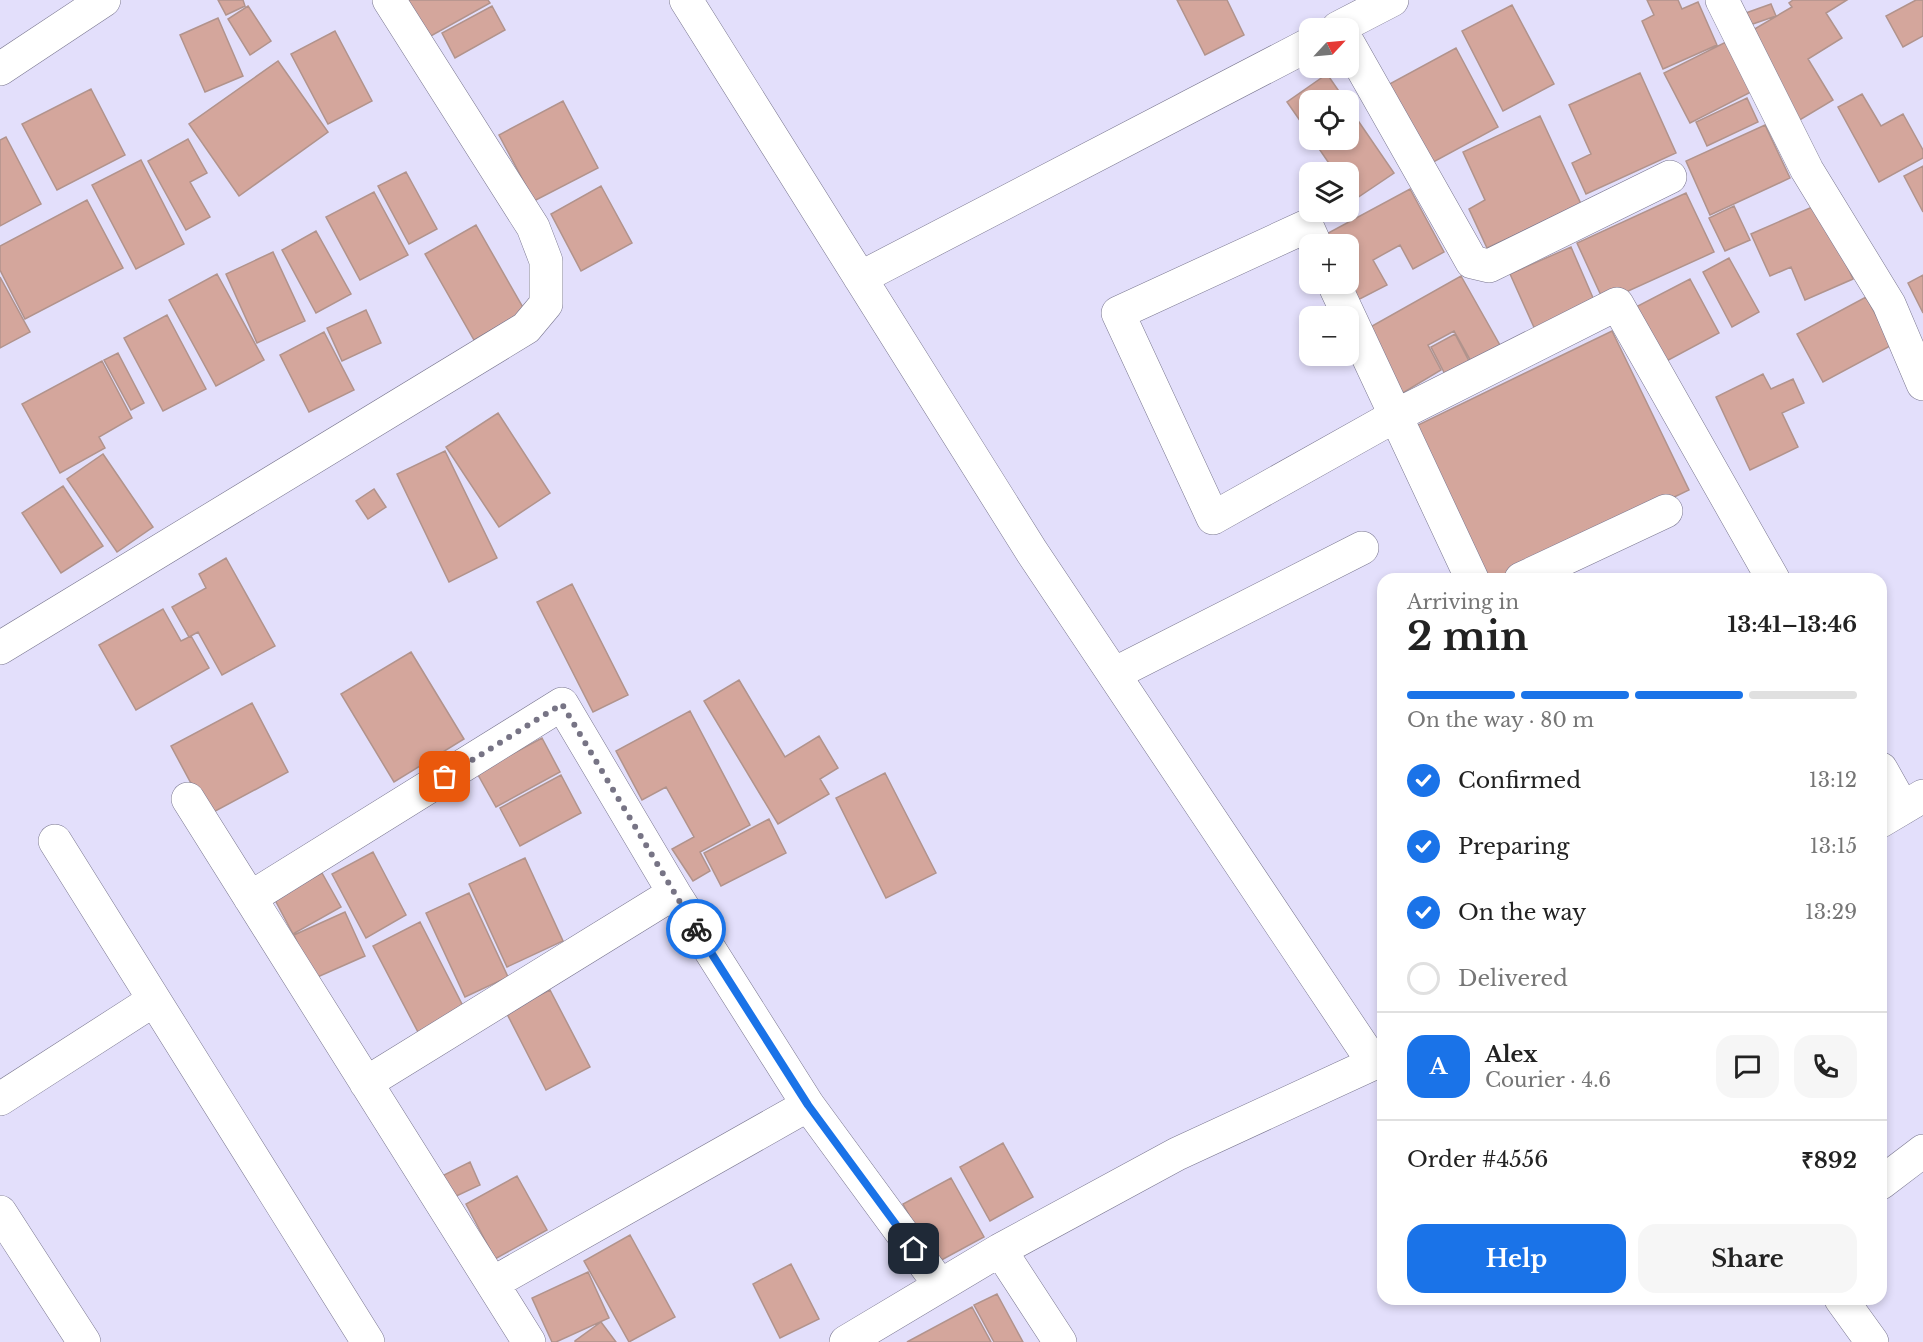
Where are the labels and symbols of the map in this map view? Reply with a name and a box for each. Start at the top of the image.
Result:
north arrow [1299,18,1359,78]
pin [419,751,470,802]
courier [666,899,726,959]
pin [888,1223,939,1274]

